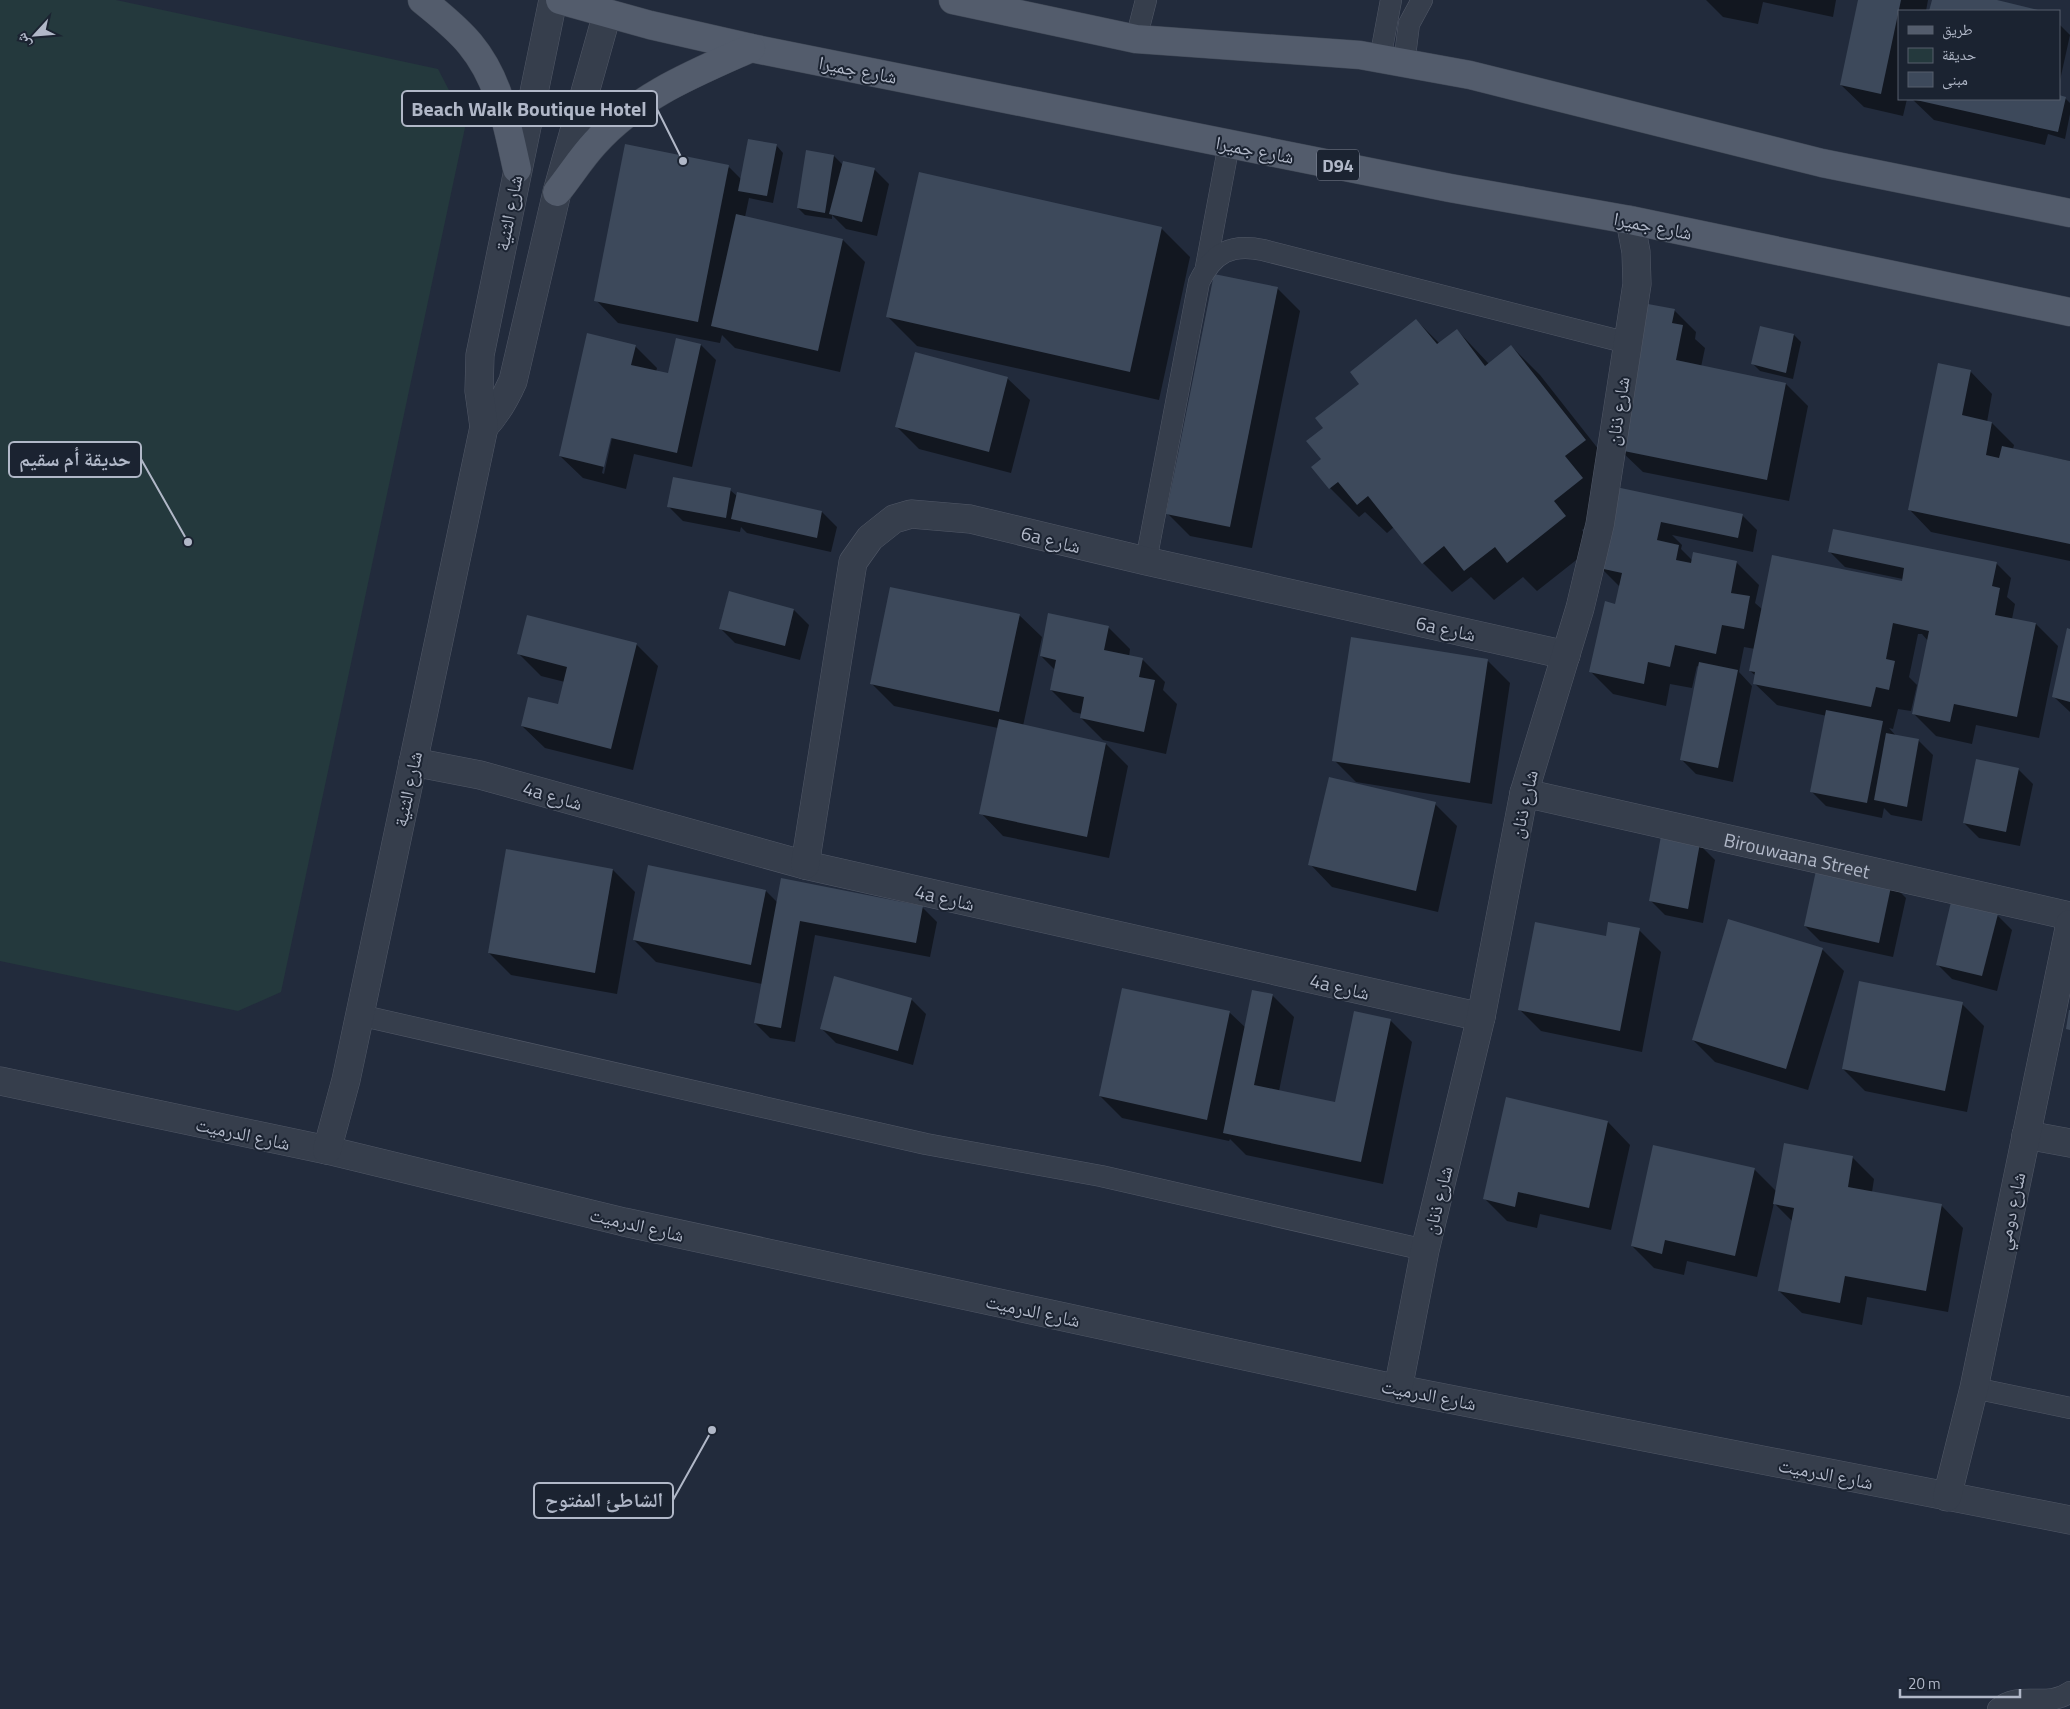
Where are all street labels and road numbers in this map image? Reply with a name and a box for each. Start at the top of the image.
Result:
street label: شارع جميرا [816,47,900,91]
street label: شارع جميرا [1213,127,1297,171]
road number: D94 [1317,150,1359,180]
street label: شارع الثنية [486,173,530,253]
street label: شارع جميرا [1611,203,1695,247]
street label: شارع ذنان [1597,374,1637,448]
street label: 6a شارع [1018,518,1084,560]
street label: 6a شارع [1413,608,1479,648]
street label: شارع الثنية [385,748,429,830]
street label: شارع ذنان [1501,767,1545,841]
street label: 4a شارع [520,773,586,817]
street label: Birouwaana Street [1721,824,1873,885]
street label: 4a شارع [912,876,978,918]
street label: 4a شارع [1307,965,1373,1007]
street label: شارع الدرميت [193,1109,293,1157]
street label: شارع ذنان [1415,1163,1459,1237]
street label: شارع دومي [1988,1169,2034,1253]
street label: شارع الدرميت [587,1199,687,1249]
street label: شارع الدرميت [983,1286,1083,1334]
street label: شارع الدرميت [1379,1371,1479,1417]
street label: شارع الدرميت [1776,1450,1876,1496]

